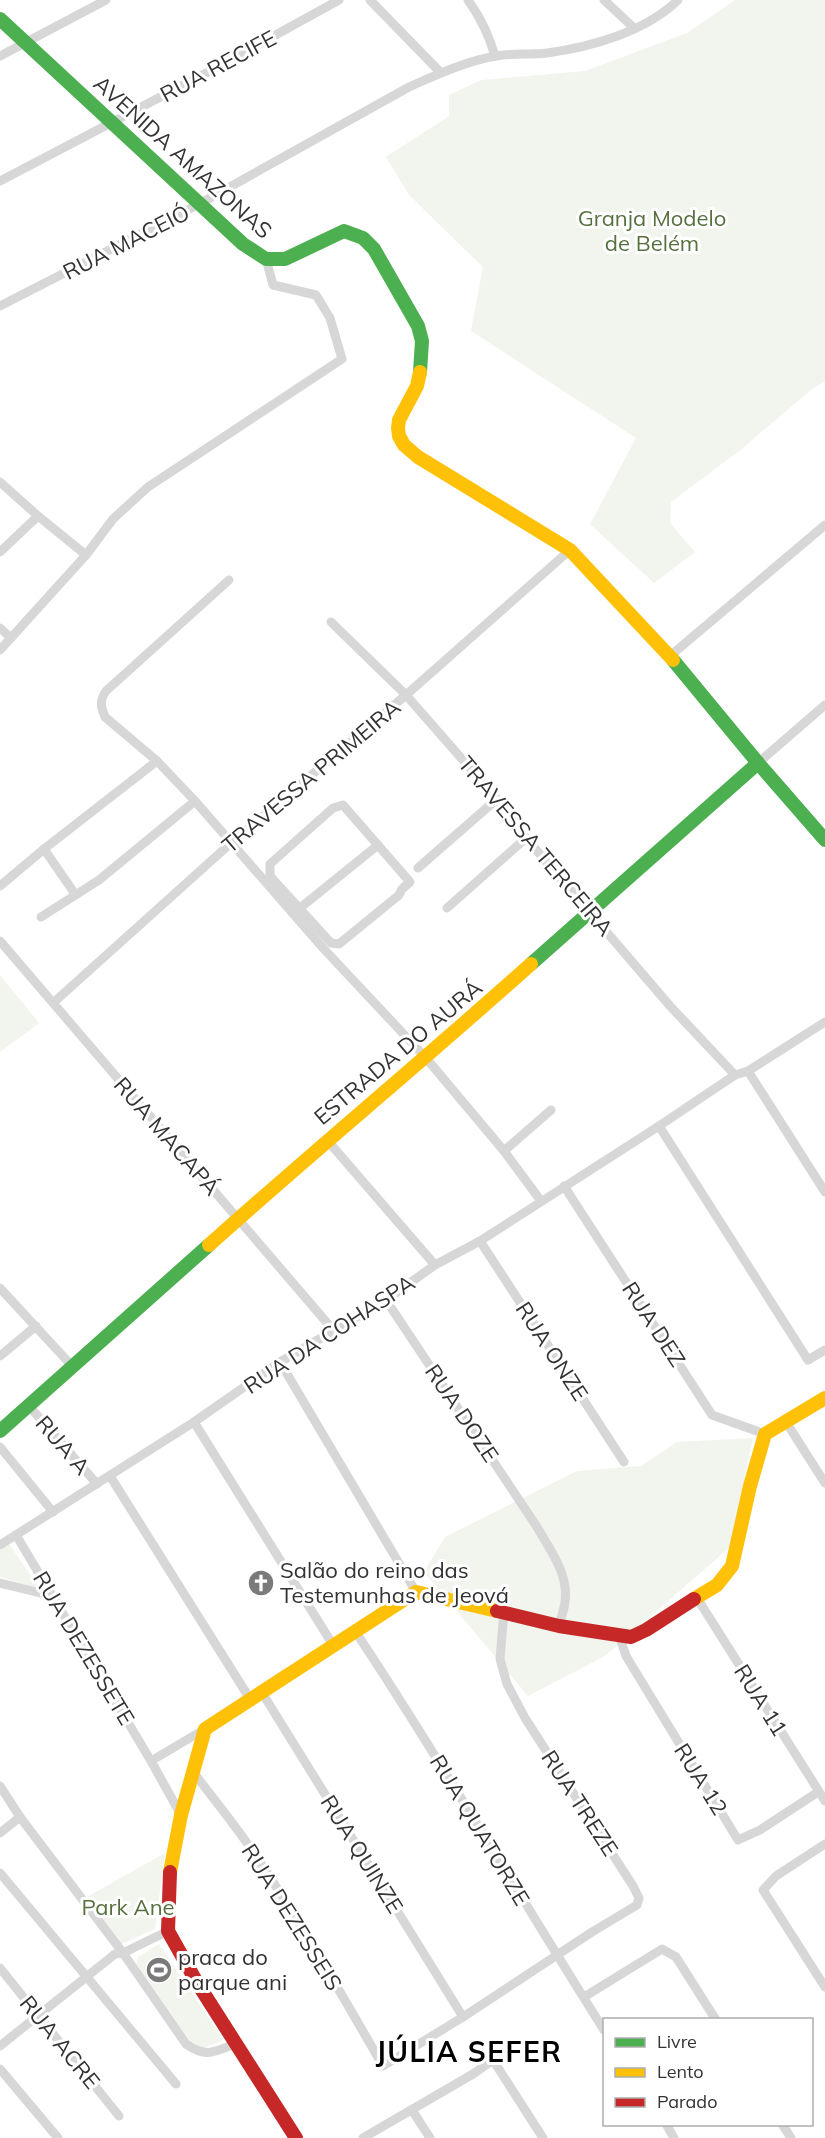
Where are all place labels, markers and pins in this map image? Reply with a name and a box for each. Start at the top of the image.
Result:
place label: Salão do reino das Testemunhas de Jeová [280,1556,509,1609]
church icon: Salão do reino das Testemunhas de Jeová [246,1568,276,1598]
place label: praca do parque ani [178,1943,287,1996]
sports icon: praca do parque ani [144,1955,174,1985]

